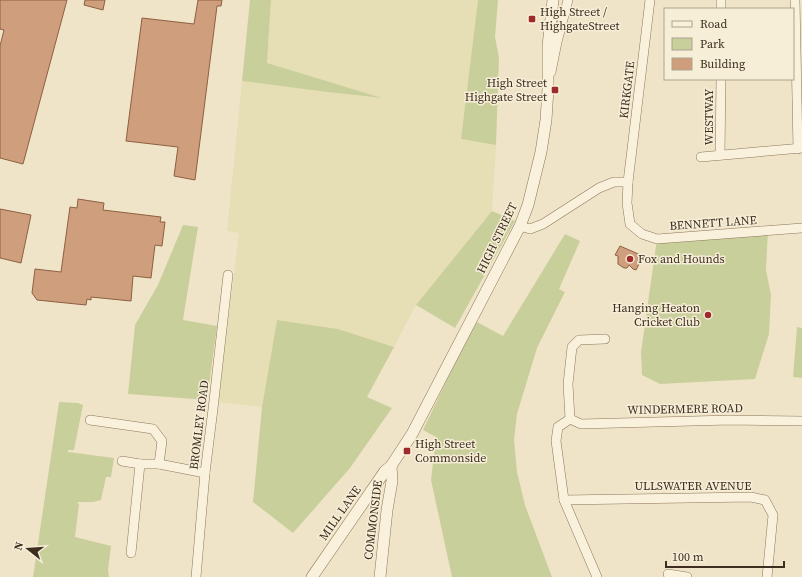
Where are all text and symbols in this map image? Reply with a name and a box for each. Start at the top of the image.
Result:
place label: High Street / HighgateStreet [540,4,620,34]
legend [664,8,794,80]
marker: High Street / HighgateStreet [527,14,537,24]
text: Road [700,16,727,32]
text: Park [700,36,725,52]
text: Building [700,56,745,72]
street label: KIRKGATE [616,60,638,120]
place label: High Street Highgate Street [465,75,547,105]
marker: High Street Highgate Street [550,85,560,95]
street label: WESTWAY [701,88,717,145]
street label: HIGH STREET [473,199,521,276]
street label: BENNETT LANE [669,212,757,234]
place label: Fox and Hounds [638,251,725,267]
marker: Fox and Hounds [625,254,635,264]
place label: Hanging Heaton Cricket Club [612,300,700,330]
marker: Hanging Heaton Cricket Club [703,310,713,320]
street label: BROMLEY ROAD [186,379,212,471]
street label: WINDERMERE ROAD [627,400,743,418]
place label: High Street Commonside [415,436,486,466]
marker: High Street Commonside [402,446,412,456]
street label: ULLSWATER AVENUE [635,478,751,494]
street label: COMMONSIDE [360,479,386,561]
street label: MILL LANE [315,483,365,543]
north arrow [8,529,48,569]
text: N [11,540,27,552]
scale bar [666,543,784,569]
text: 100 m [672,549,704,565]

